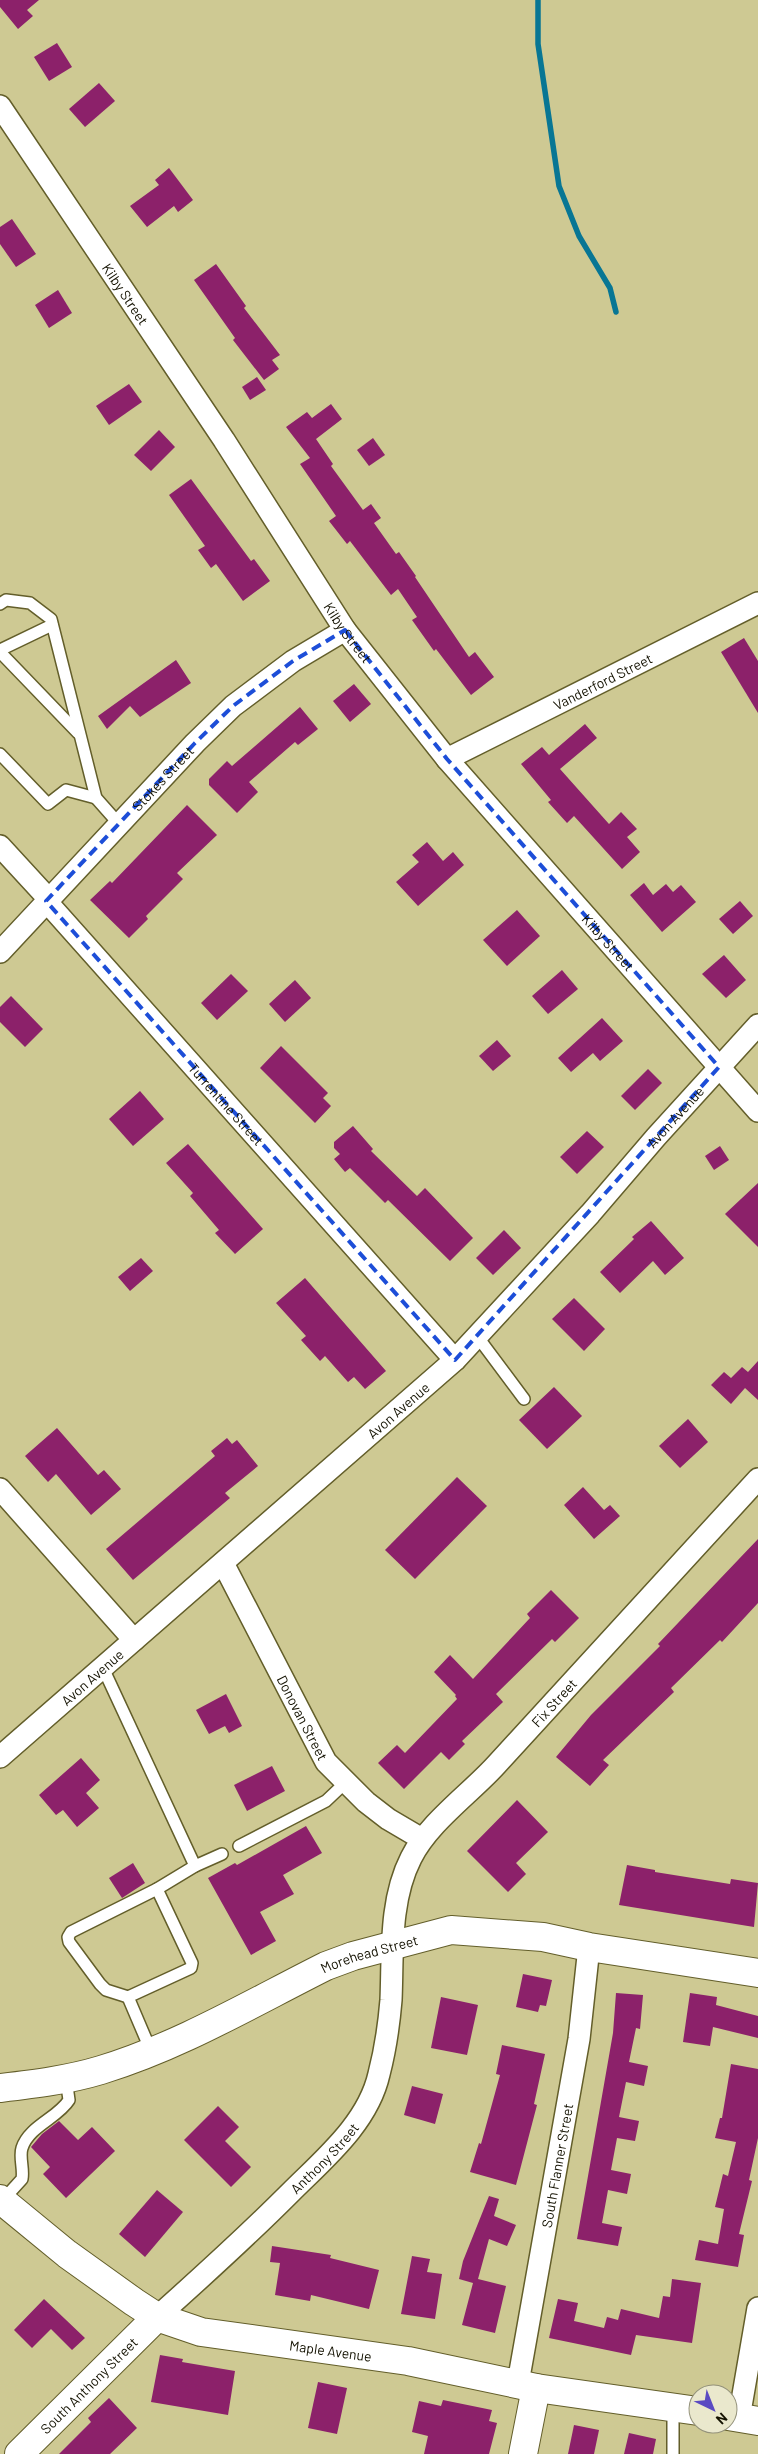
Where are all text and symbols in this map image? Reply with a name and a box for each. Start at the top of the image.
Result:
street label: Kilby Street [99,260,153,328]
street label: Kilby Street [321,599,376,666]
street label: Vanderford Street [550,649,655,713]
street label: Stokes Street [128,742,197,814]
street label: Kilby Street [579,910,638,974]
street label: Turrentine Street [185,1059,268,1148]
street label: Avon Avenue [643,1082,707,1151]
street label: Avon Avenue [363,1378,432,1442]
street label: Avon Avenue [57,1645,127,1709]
street label: Donovan Street [274,1672,332,1763]
street label: Fix Street [527,1675,580,1730]
street label: Morehead Street [317,1931,420,1976]
street label: South Flanner Street [537,2102,576,2229]
street label: Anthony Street [286,2119,362,2197]
street label: South Anthony Street [36,2333,141,2437]
street label: Maple Avenue [288,2336,373,2364]
north arrow [688,2384,738,2434]
text: N [713,2409,731,2428]

